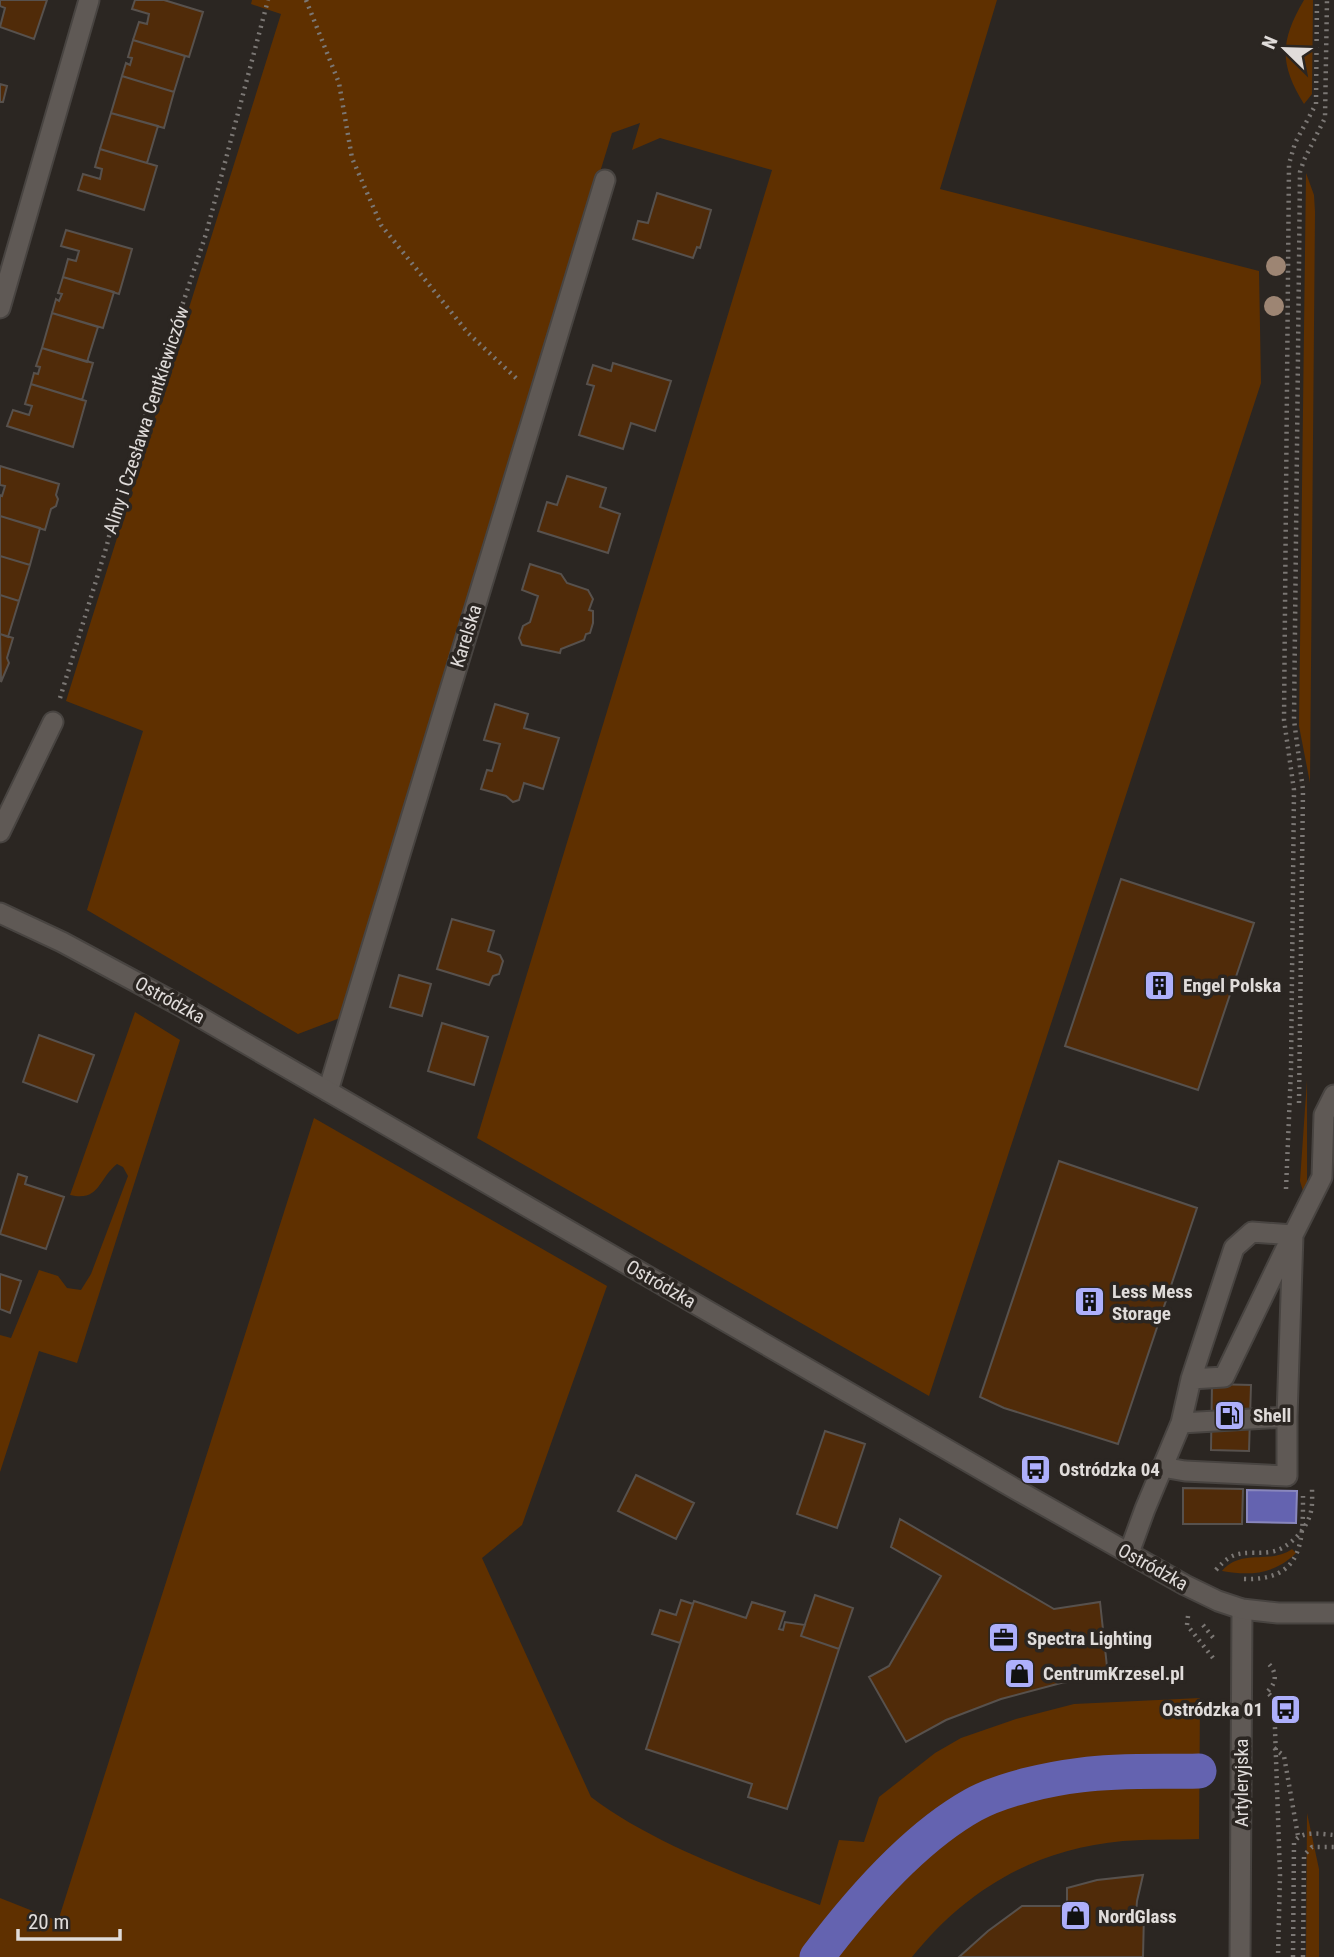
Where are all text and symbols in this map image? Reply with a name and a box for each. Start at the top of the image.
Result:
north arrow [1250,14,1320,84]
text: N [1257,33,1283,52]
street label: Aliny i Czesława Centkiewiczów [98,303,194,537]
street label: Karelska [446,602,486,670]
building icon: Engel Polska [1143,968,1177,1002]
street label: Ostródzka [131,971,209,1029]
place label: Engel Polska [1183,974,1281,997]
street label: Ostródzka [622,1255,700,1313]
place label: Less Mess Storage [1112,1280,1193,1325]
building icon: Less Mess Storage [1072,1285,1106,1319]
fuel station icon: Shell [1213,1398,1247,1432]
place label: Shell [1253,1404,1291,1427]
bus stop icon: Ostródzka 04 [1019,1452,1053,1486]
place label: Ostródzka 04 [1059,1458,1160,1481]
street label: Ostródzka [1114,1538,1192,1596]
office icon: Spectra Lighting [987,1621,1021,1655]
place label: Spectra Lighting [1027,1627,1152,1650]
shop icon: CentrumKrzesel.pl [1003,1656,1037,1690]
place label: CentrumKrzesel.pl [1043,1662,1184,1685]
bus stop icon: Ostródzka 01 [1269,1692,1303,1726]
place label: Ostródzka 01 [1162,1698,1263,1721]
street label: Artyleryjska [1230,1739,1253,1827]
scale bar [18,1898,119,1942]
shop icon: NordGlass [1058,1899,1092,1933]
place label: NordGlass [1098,1905,1177,1928]
text: 20 m [28,1910,69,1934]

